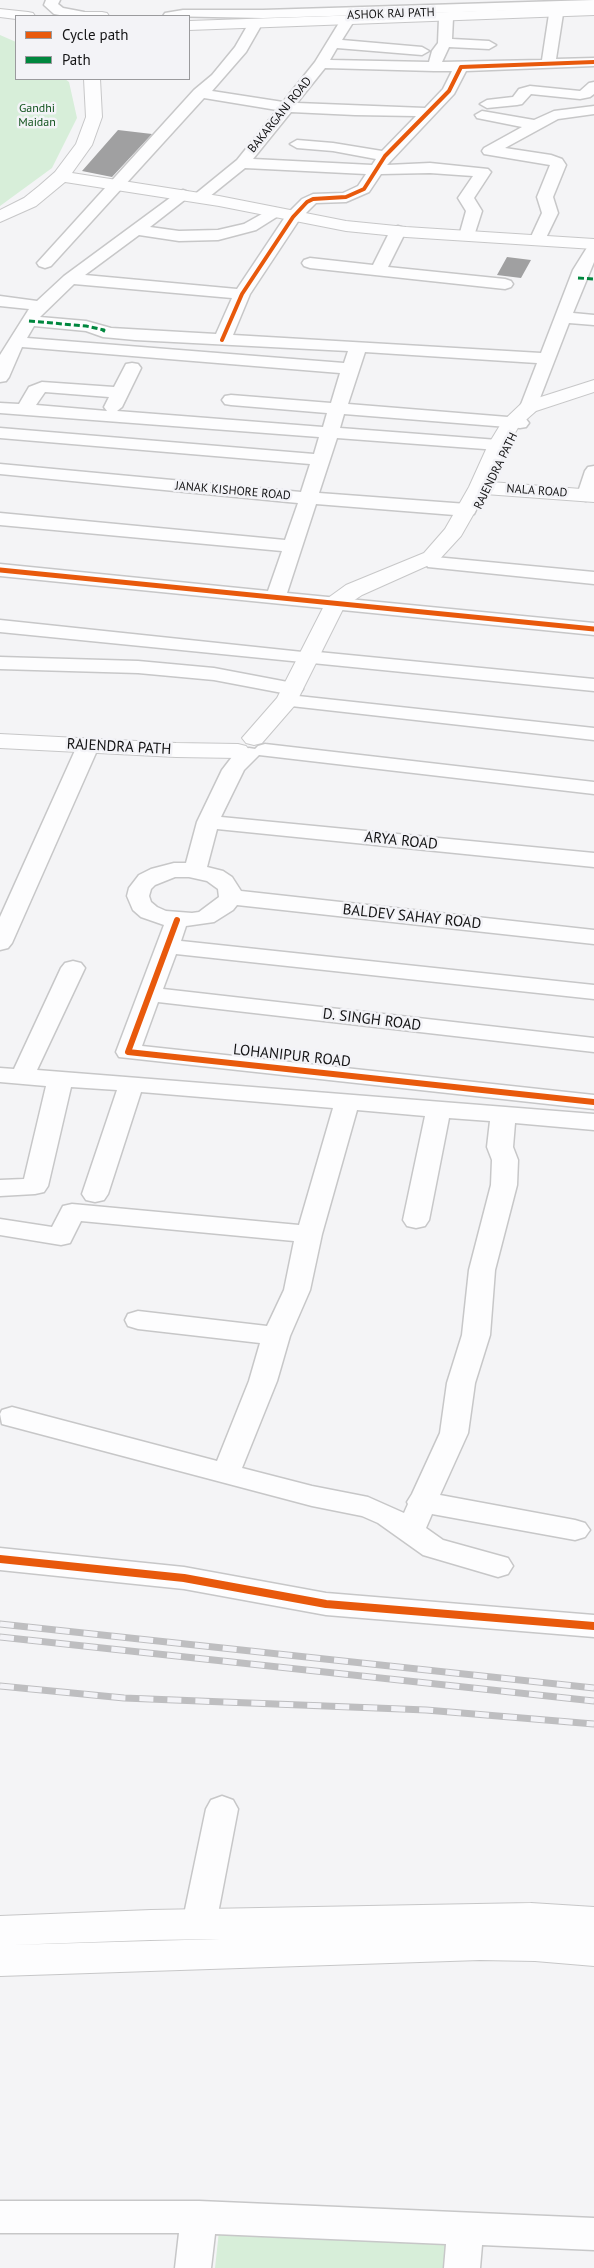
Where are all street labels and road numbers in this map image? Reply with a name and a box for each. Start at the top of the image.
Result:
street label: ASHOK RAJ PATH [347,5,435,23]
street label: BAKARGANJ ROAD [245,74,315,156]
street label: RAJENDRA PATH [471,430,521,512]
street label: JANAK KISHORE ROAD [175,479,291,503]
street label: NALA ROAD [506,482,568,500]
street label: RAJENDRA PATH [66,735,172,759]
street label: ARYA ROAD [363,828,439,854]
street label: BALDEV SAHAY ROAD [342,901,482,933]
street label: D. SINGH ROAD [322,1005,422,1035]
street label: LOHANIPUR ROAD [232,1041,352,1071]

